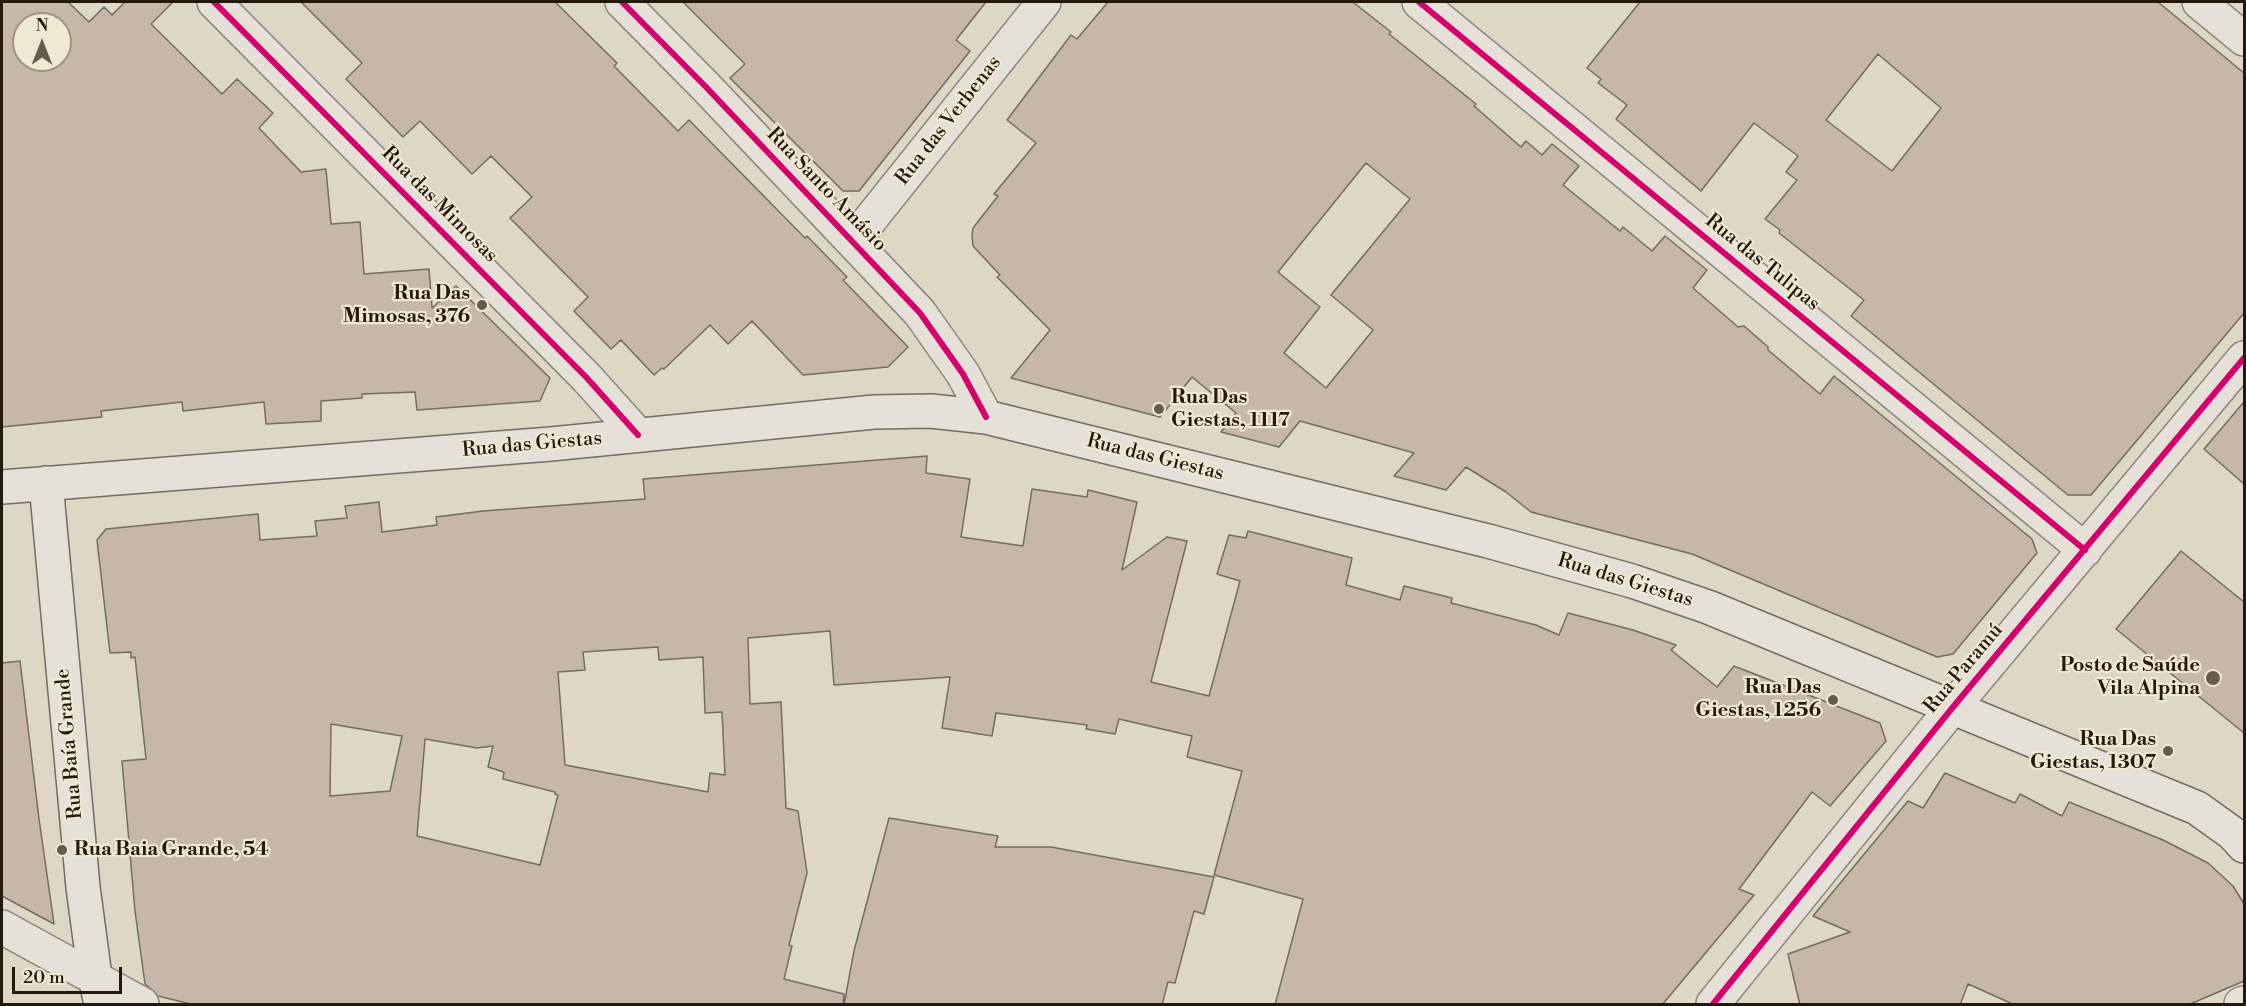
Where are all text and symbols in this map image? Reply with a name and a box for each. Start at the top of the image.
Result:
north arrow [12,12,72,72]
text: N [36,16,48,36]
street label: Rua das Verbenas [891,52,1007,190]
street label: Rua Santo Amásio [761,123,891,257]
street label: Rua das Mimosas [376,142,502,268]
street label: Rua das Tulipas [1700,209,1824,317]
place label: Rua Das Mimosas, 376 [343,282,470,329]
marker: Rua Das Mimosas, 376 [475,298,489,312]
place label: Rua Das Giestas, 1117 [1171,386,1290,433]
marker: Rua Das Giestas, 1117 [1152,402,1166,416]
street label: Rua das Giestas [461,427,603,463]
street label: Rua das Giestas [1084,429,1226,487]
street label: Rua das Giestas [1554,549,1696,613]
street label: Rua Paramú [1920,619,2008,719]
place label: Posto de Saúde Vila Alpina [2060,654,2200,701]
street label: Rua Baía Grande [51,668,89,820]
marker: Posto de Saúde Vila Alpina [2204,669,2222,687]
place label: Rua Das Giestas, 1256 [1695,676,1821,723]
marker: Rua Das Giestas, 1256 [1826,693,1840,707]
place label: Rua Das Giestas, 1307 [2030,728,2156,775]
marker: Rua Das Giestas, 1307 [2161,744,2175,758]
place label: Rua Baia Grande, 54 [74,838,269,862]
marker: Rua Baia Grande, 54 [55,843,69,857]
scale bar [15,955,124,993]
text: 20 m [23,966,65,989]

